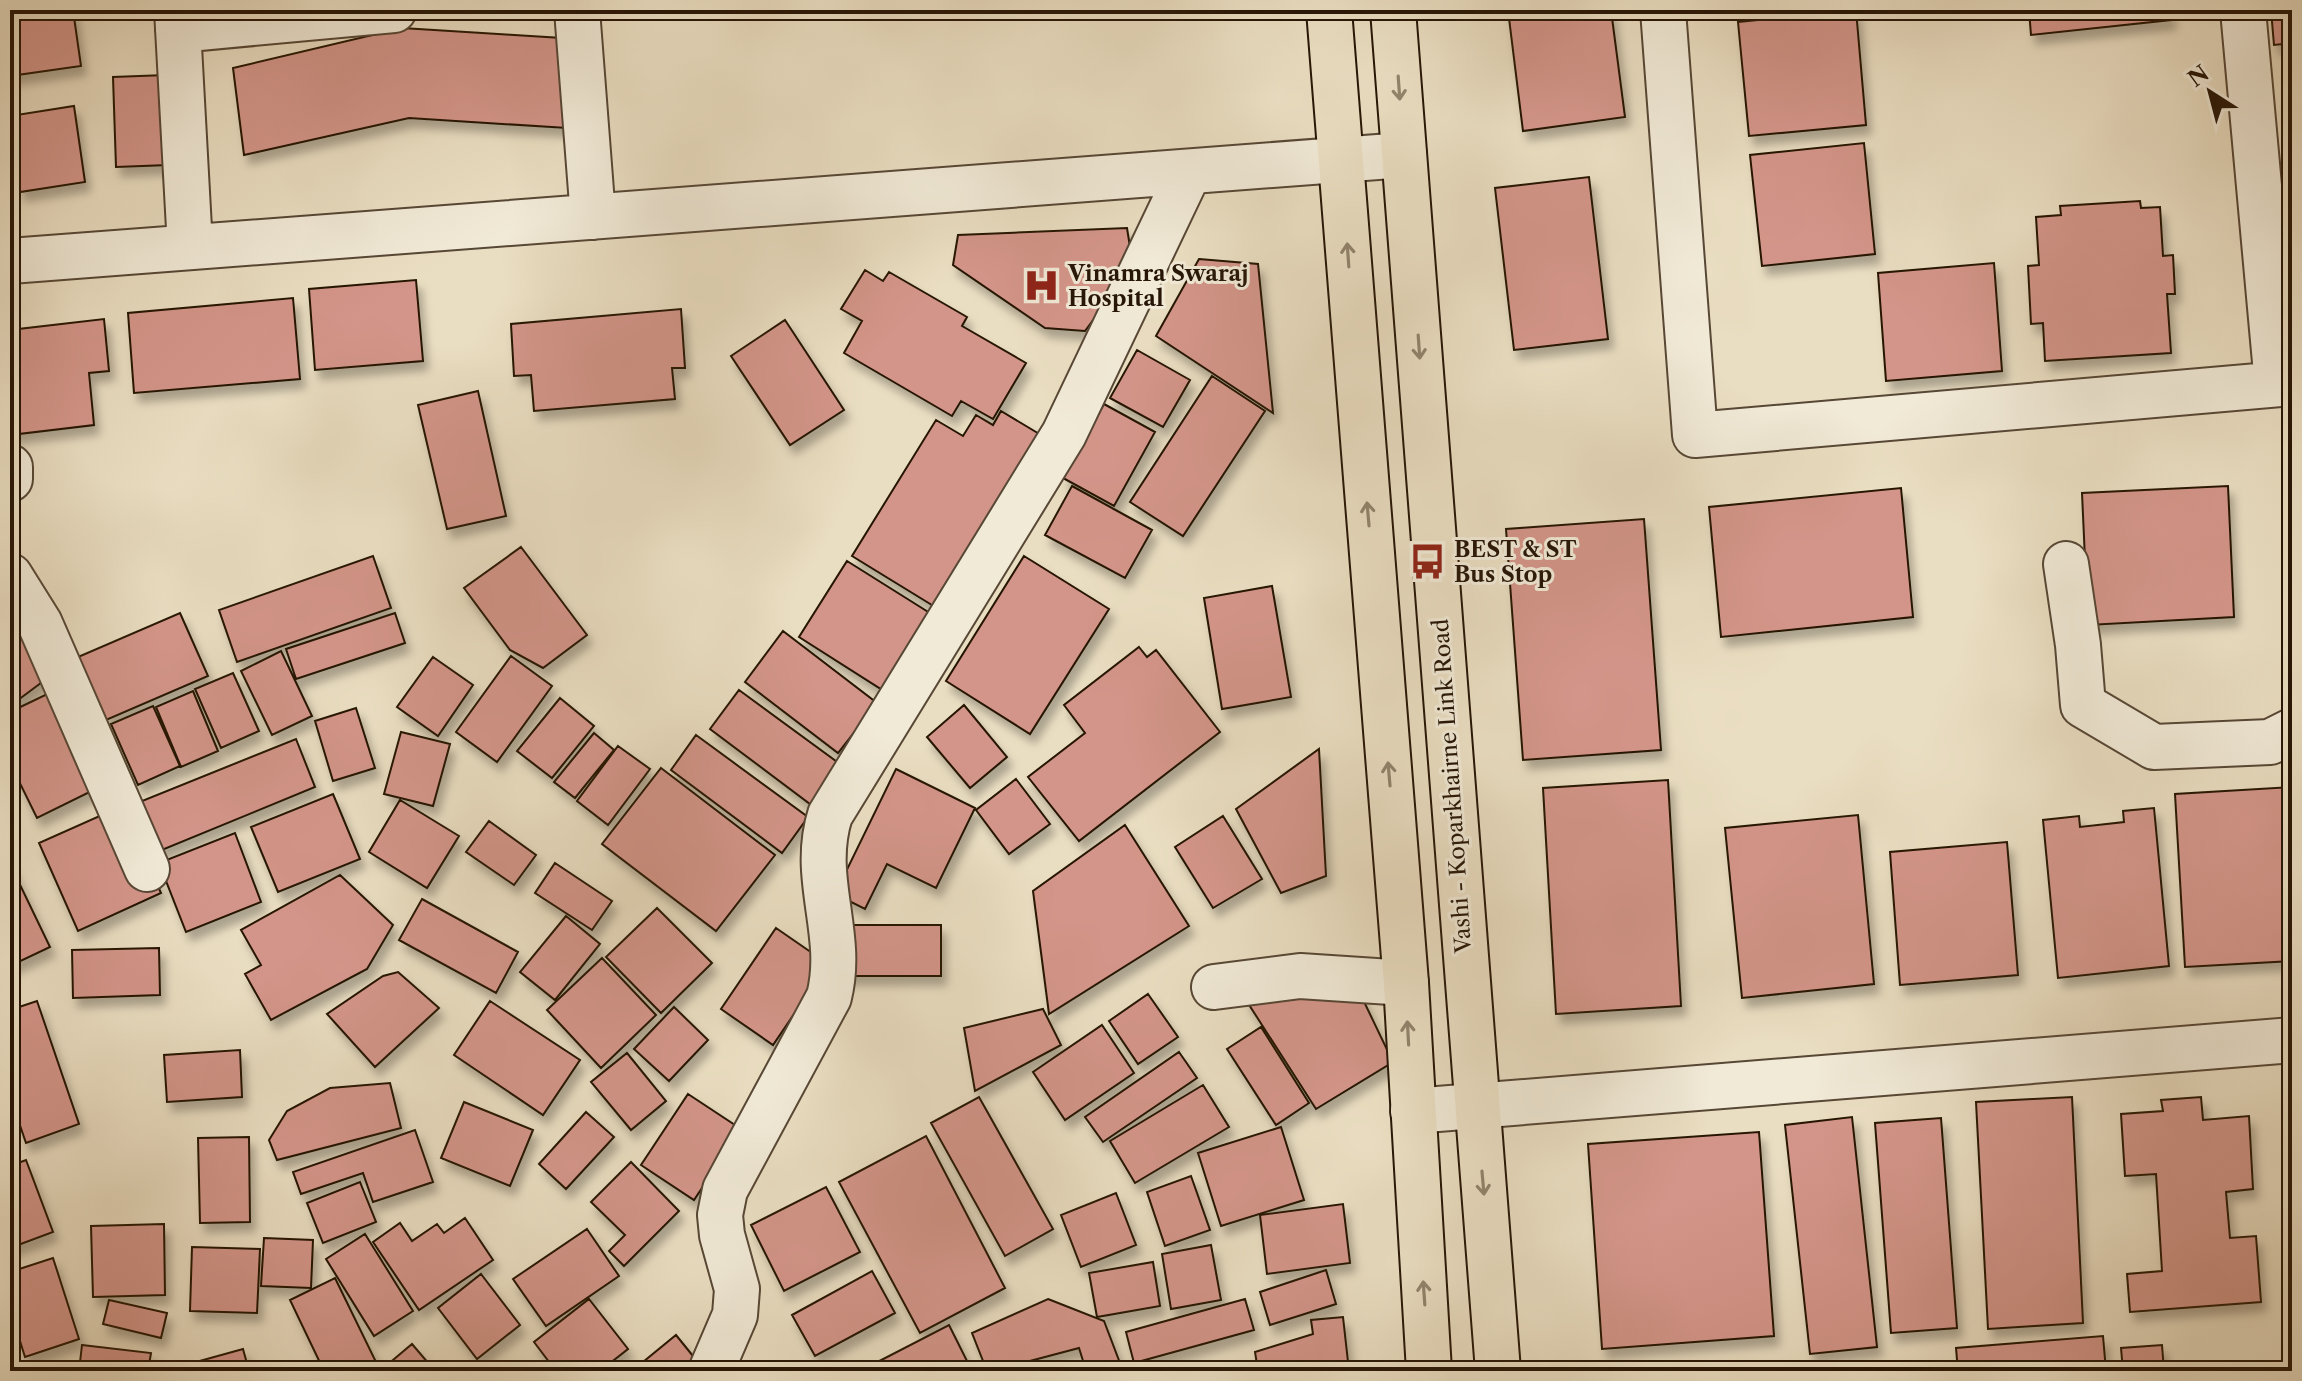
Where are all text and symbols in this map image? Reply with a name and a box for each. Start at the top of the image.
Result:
north arrow [2170,52,2250,132]
text: N [2183,60,2214,93]
one-way arrow [1392,74,1407,101]
one-way arrow [1340,242,1355,269]
place label: Vinamra Swaraj Hospital [1067,260,1248,312]
hospital icon: Vinamra Swaraj Hospital [1023,267,1061,305]
one-way arrow [1412,333,1427,360]
one-way arrow [1360,501,1375,528]
place label: BEST & ST Bus Stop [1454,536,1577,588]
bus stop icon: BEST & ST Bus Stop [1409,543,1447,581]
street label: Vashi - Koparkhairne Link Road [1427,618,1477,955]
one-way arrow [1381,761,1396,787]
one-way arrow [1401,1020,1416,1047]
one-way arrow [1476,1169,1491,1196]
one-way arrow [1417,1280,1432,1307]

